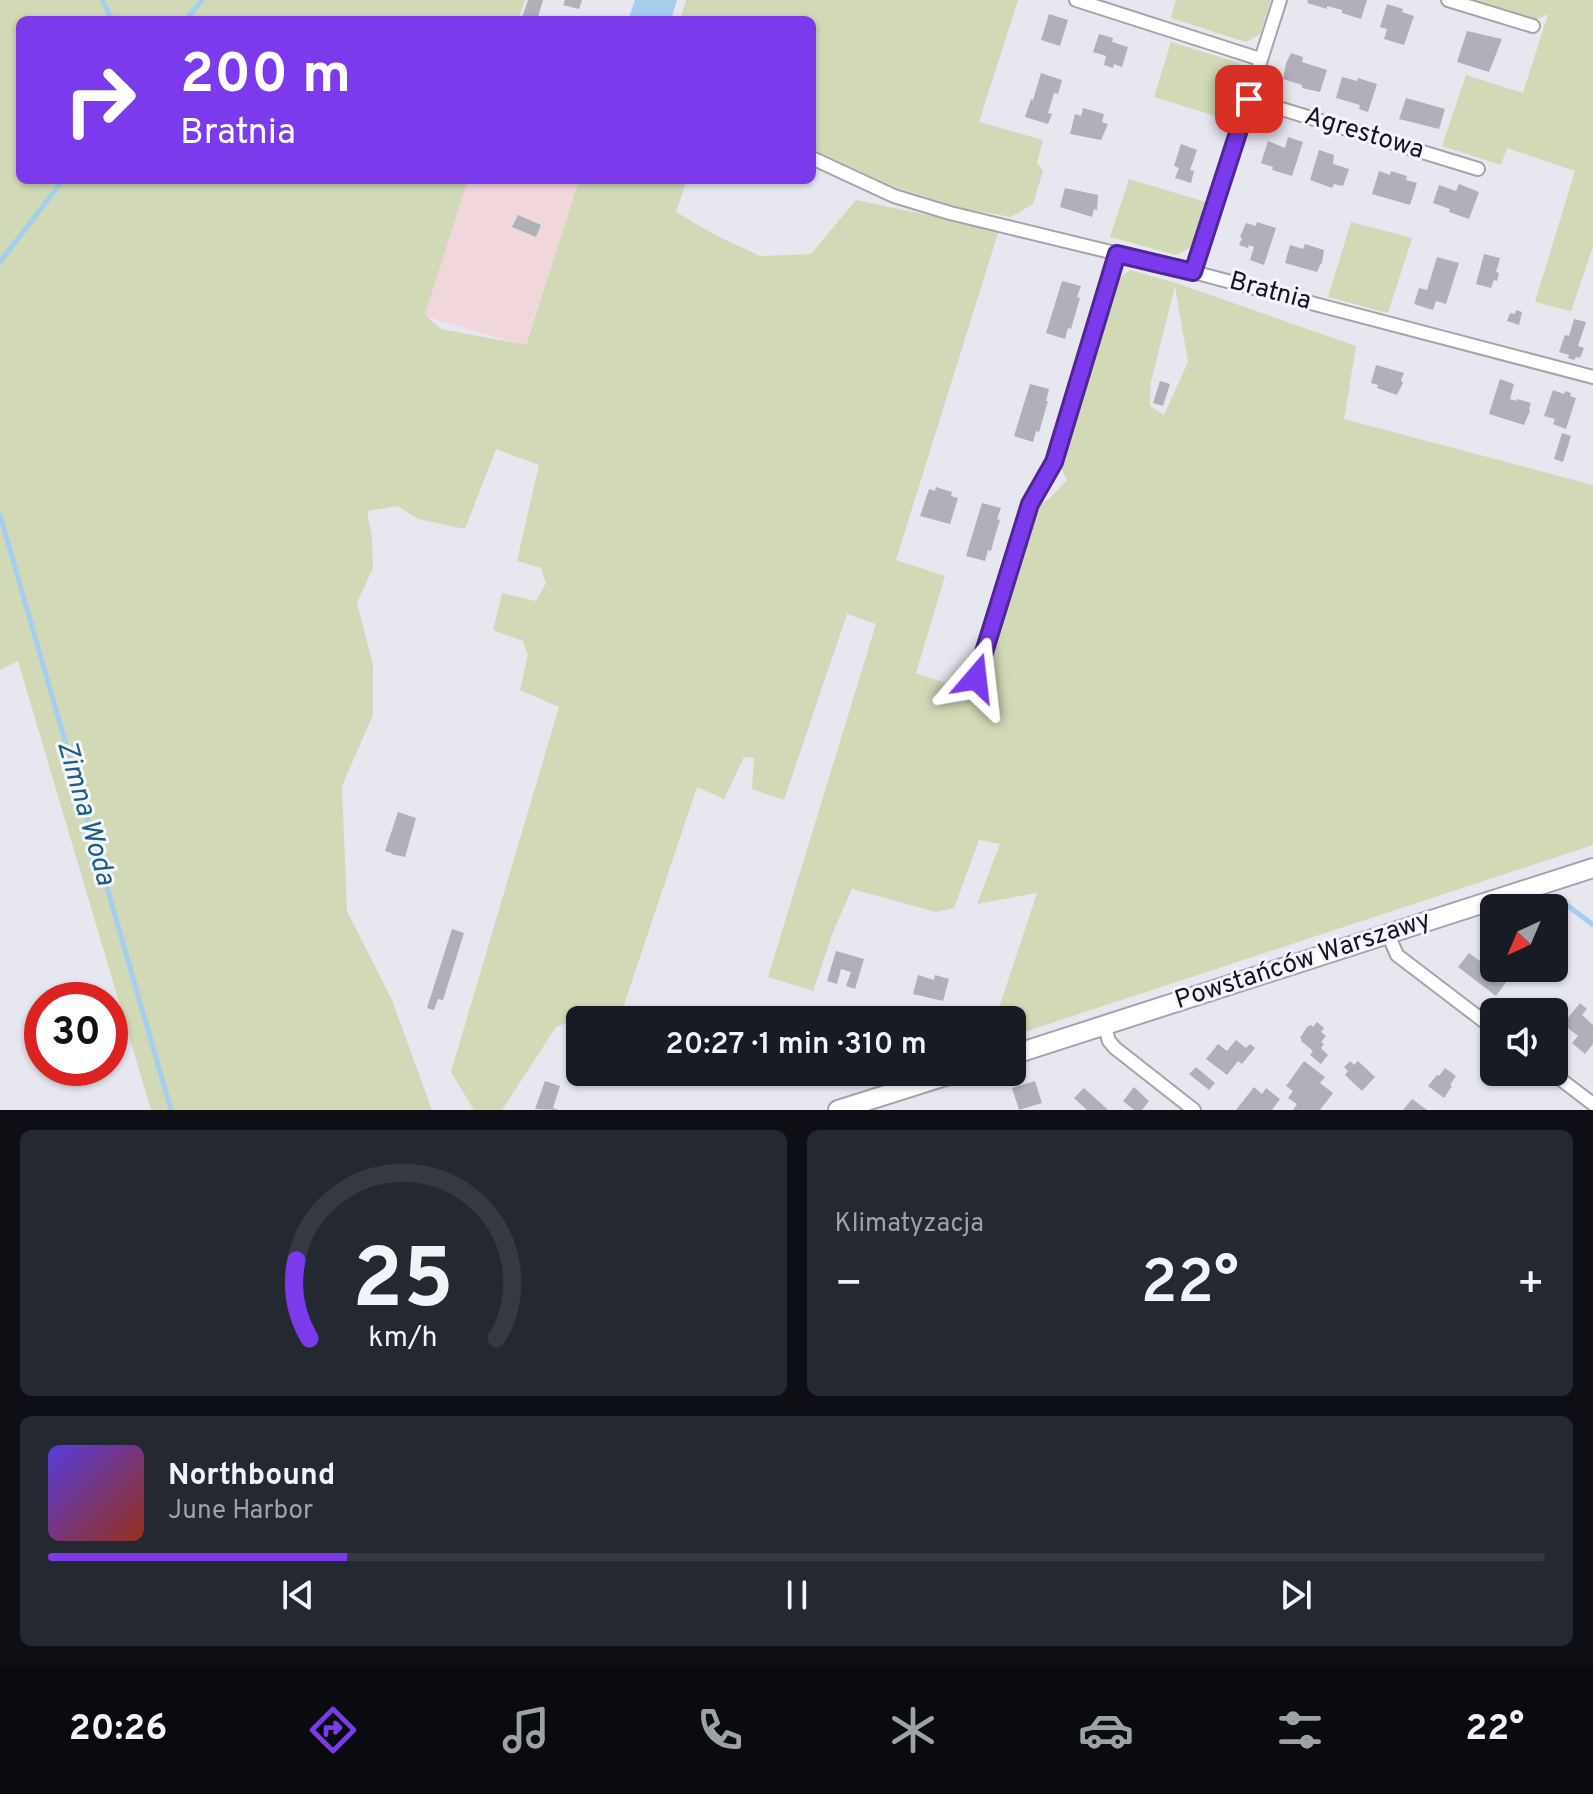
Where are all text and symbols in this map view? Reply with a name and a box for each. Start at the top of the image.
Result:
text: 200 m [180,42,351,112]
icon: right [48,48,152,152]
pin [1215,65,1283,133]
icon: arrive [1227,77,1271,121]
street label: Agrestowa [1300,100,1428,168]
text: Bratnia [180,111,296,157]
street label: Bratnia [1225,265,1315,319]
position arrow [934,636,1018,720]
water label: Zimna Woda [47,736,123,890]
north arrow [1480,894,1568,982]
map controls [1480,894,1568,1086]
street label: Powstańców Warszawy [1171,904,1435,1018]
speed limit sign: 30 [24,982,128,1086]
button: sound [1480,998,1568,1086]
text: 20:27 · 1 min · 310 m [665,1027,927,1064]
text: Klimatyzacja [835,1208,984,1241]
text: 25 [352,1232,454,1337]
text: 22° [1141,1248,1239,1324]
text: − [835,1258,863,1314]
text: + [1517,1258,1545,1314]
text: km/h [369,1321,438,1357]
text: Northbound [168,1458,335,1495]
text: June Harbor [168,1495,313,1528]
icon: previous [276,1573,320,1617]
icon: pause [775,1573,819,1617]
icon: next [1274,1573,1318,1617]
icon: directions [305,1702,361,1758]
icon: music [498,1702,554,1758]
icon: phone [692,1702,748,1758]
icon: climate [885,1702,941,1758]
icon: car [1078,1702,1134,1758]
icon: filters [1272,1702,1328,1758]
text: 20:26 [69,1707,167,1753]
text: 22° [1465,1707,1524,1753]

